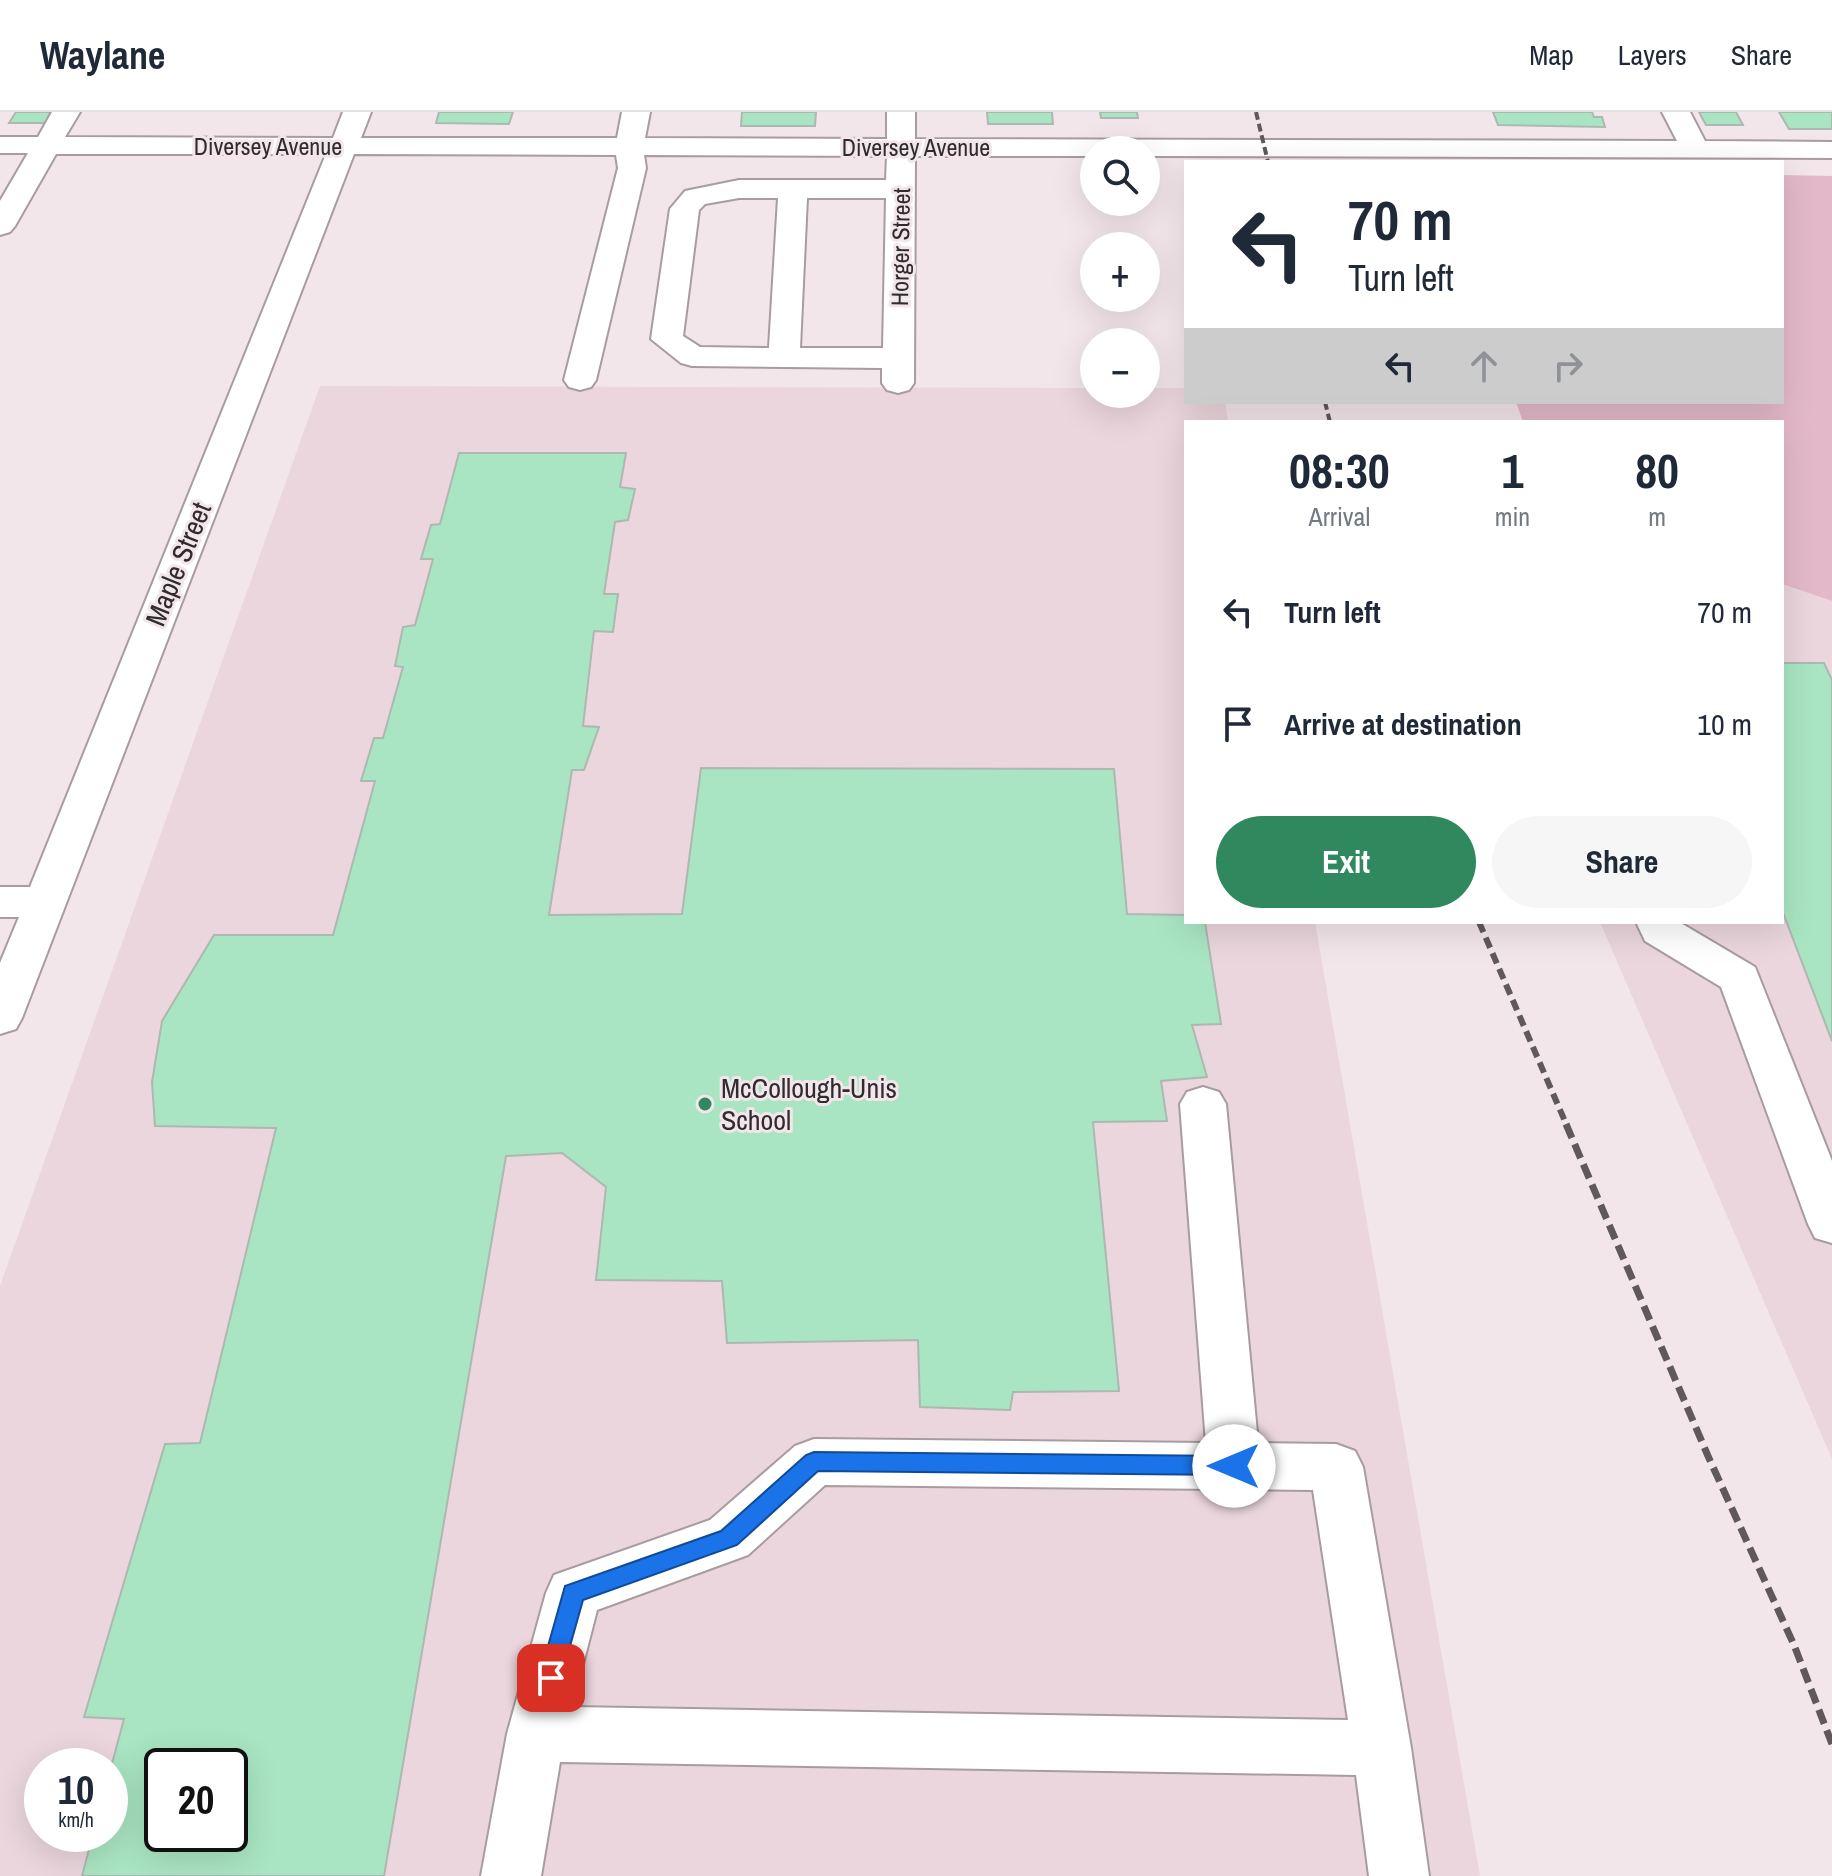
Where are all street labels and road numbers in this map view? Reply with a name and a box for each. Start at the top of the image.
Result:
street label: Diversey Avenue [194,130,342,162]
street label: Diversey Avenue [842,131,990,163]
street label: Horger Street [883,187,917,306]
street label: Maple Street [136,497,220,631]

